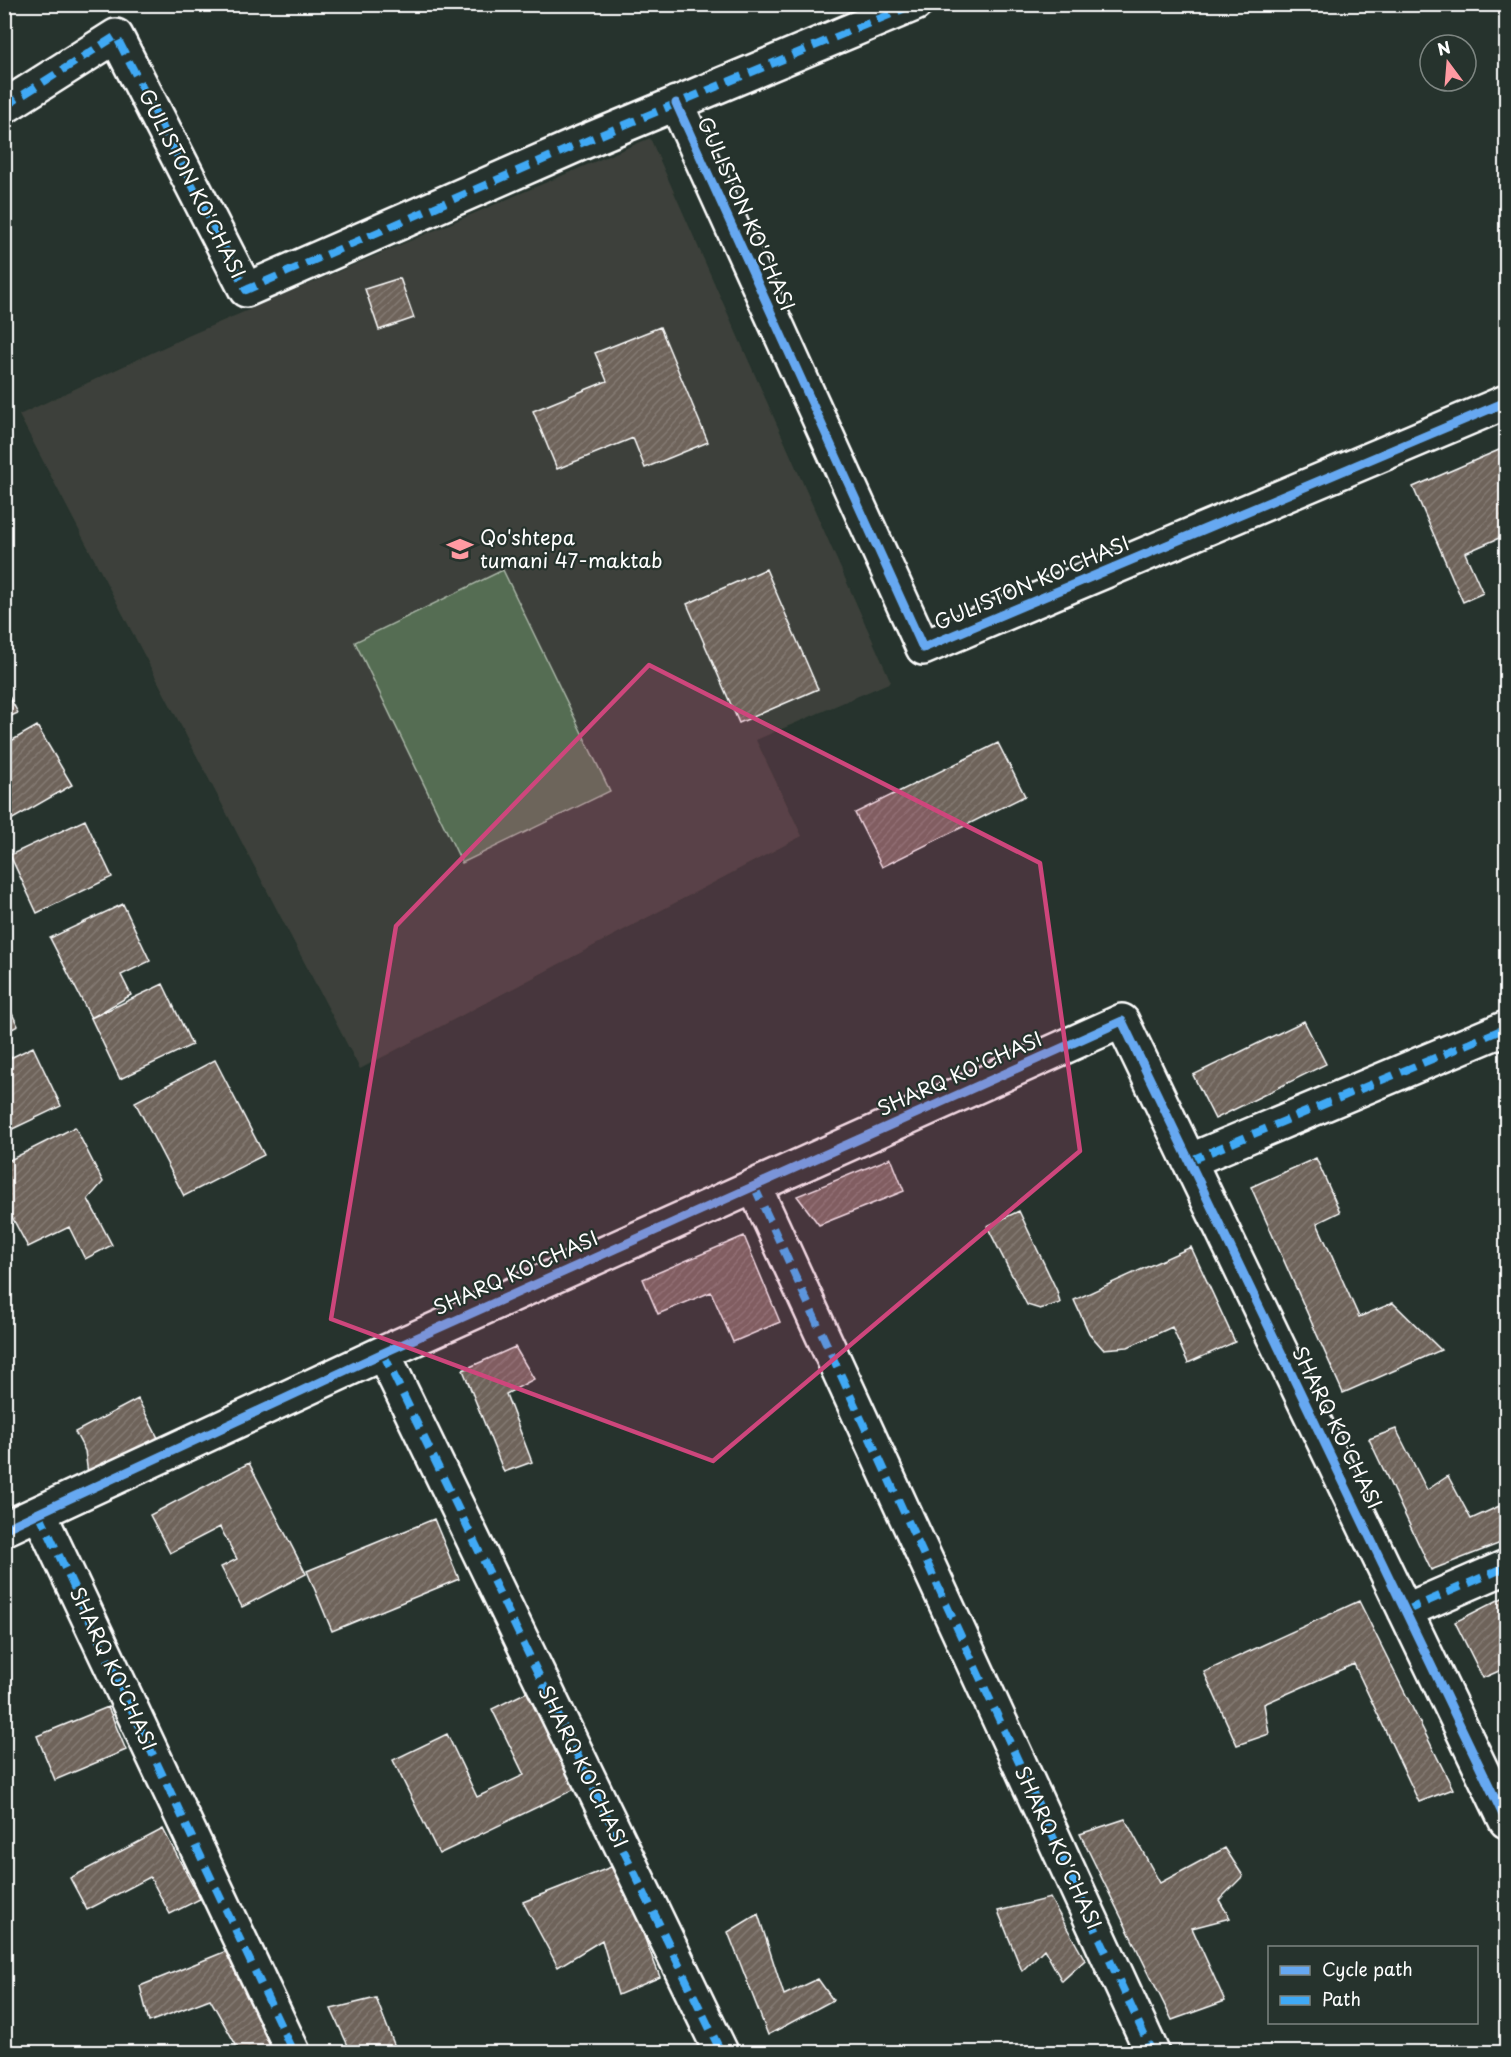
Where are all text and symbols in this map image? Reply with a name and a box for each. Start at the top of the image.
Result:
north arrow [1418,33,1478,93]
text: N [1434,34,1453,61]
street label: GULISTON KO'CHASI [132,83,254,284]
street label: GULISTON KO'CHASI [691,112,803,315]
place label: Qo'shtepa tumani 47-maktab [480,522,662,575]
street label: GULISTON KO'CHASI [929,527,1134,637]
school or university icon: Qo'shtepa tumani 47-maktab [445,534,475,564]
street label: SHARQ KO'CHASI [872,1023,1047,1123]
street label: SHARQ KO'CHASI [428,1222,603,1322]
street label: SHARQ KO'CHASI [1286,1341,1390,1514]
street label: SHARQ KO'CHASI [63,1582,165,1755]
street label: SHARQ KO'CHASI [532,1680,636,1853]
street label: SHARQ KO'CHASI [1008,1761,1110,1934]
legend [1268,1946,1478,2024]
text: Cycle path [1322,1955,1413,1982]
text: Path [1322,1985,1361,2012]

